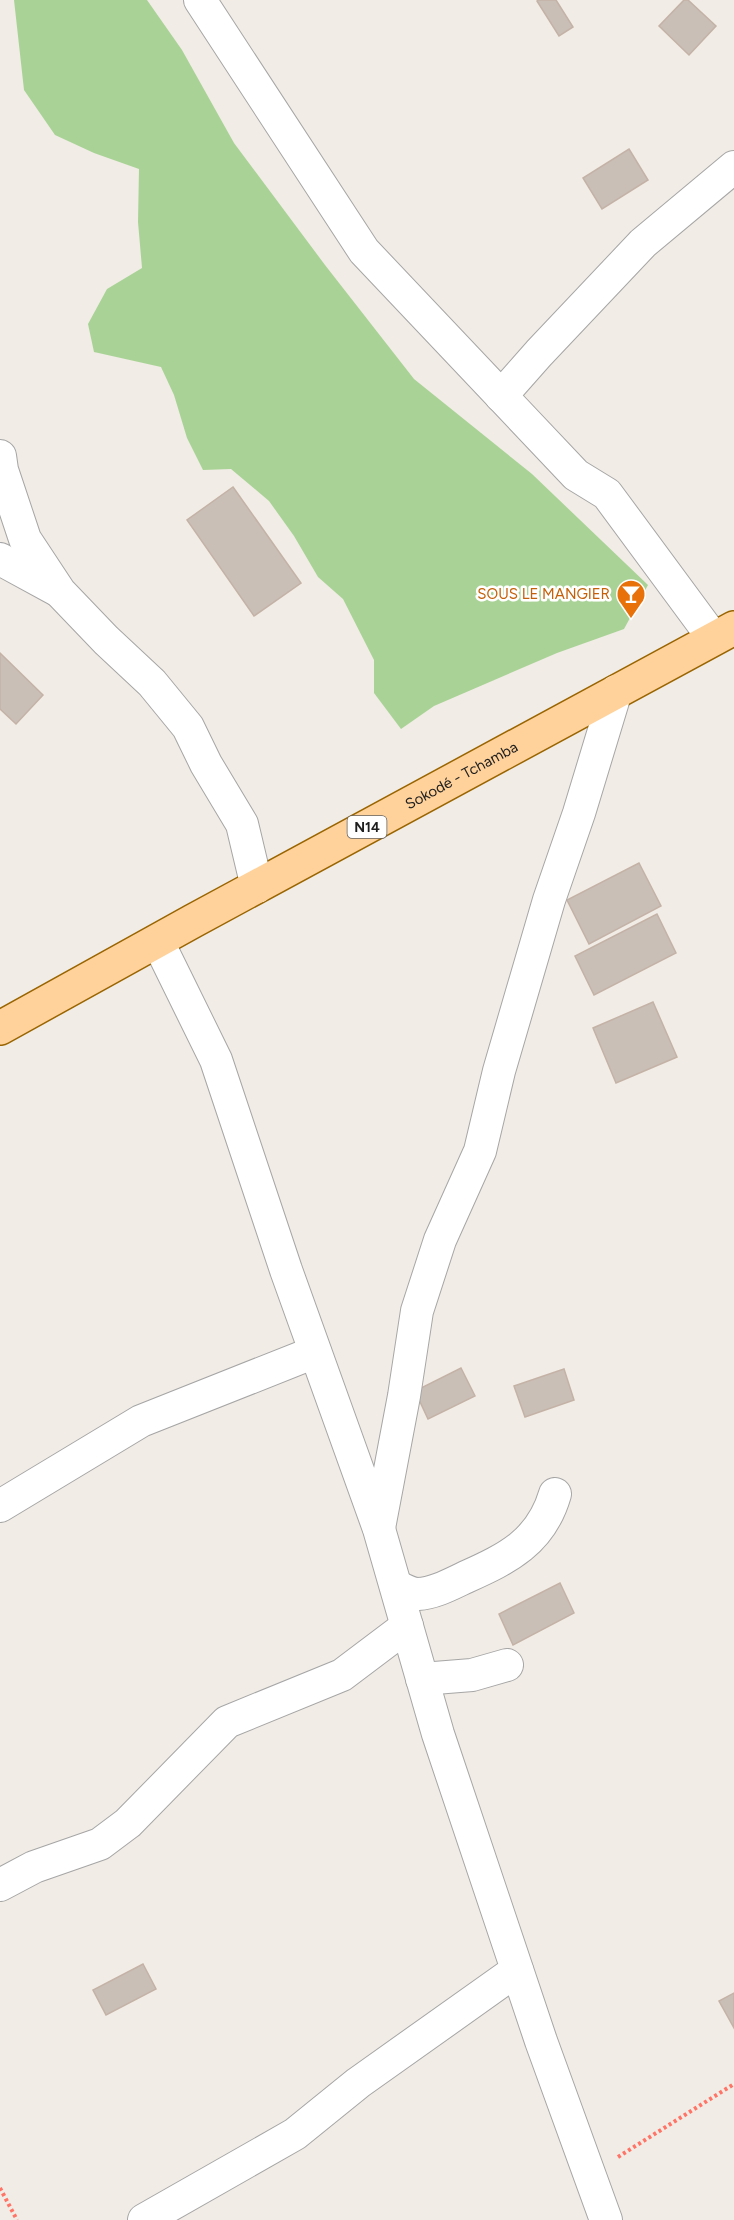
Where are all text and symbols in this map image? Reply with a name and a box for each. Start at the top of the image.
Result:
bar icon: SOUS LE MANGIER [615,578,647,620]
place label: SOUS LE MANGIER [477,585,610,603]
street label: Sokodé - Tchamba [402,738,521,813]
road number: N14 [348,816,386,838]

